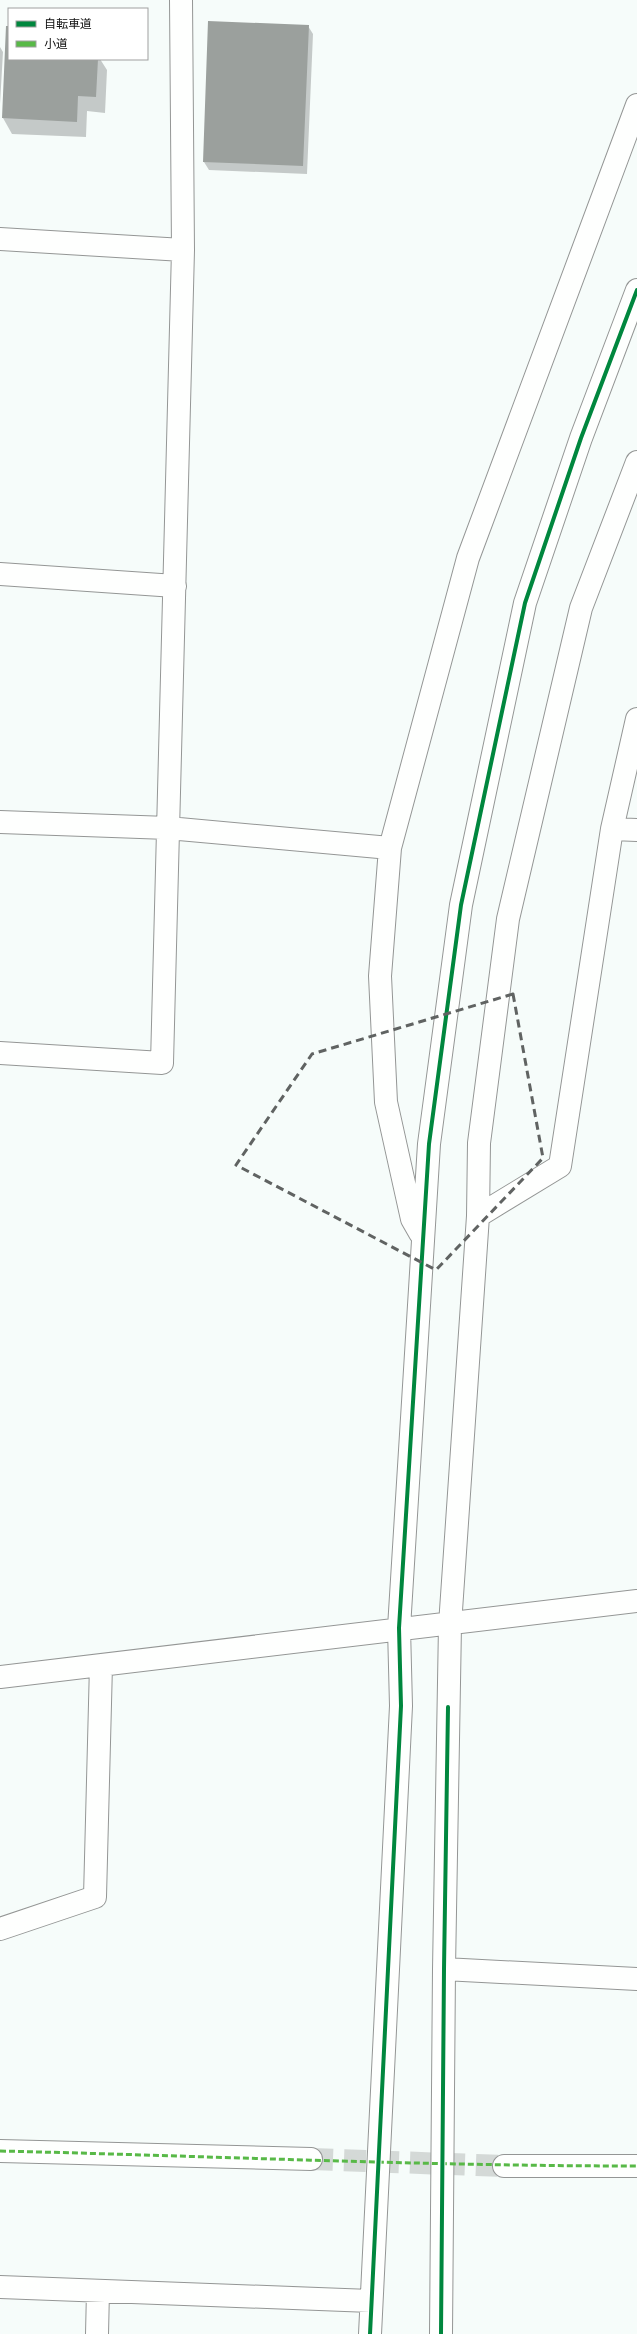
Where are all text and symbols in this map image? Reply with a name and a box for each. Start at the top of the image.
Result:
legend [8,8,148,60]
text: 自転車道 [44,14,92,31]
text: 小道 [44,34,68,51]

